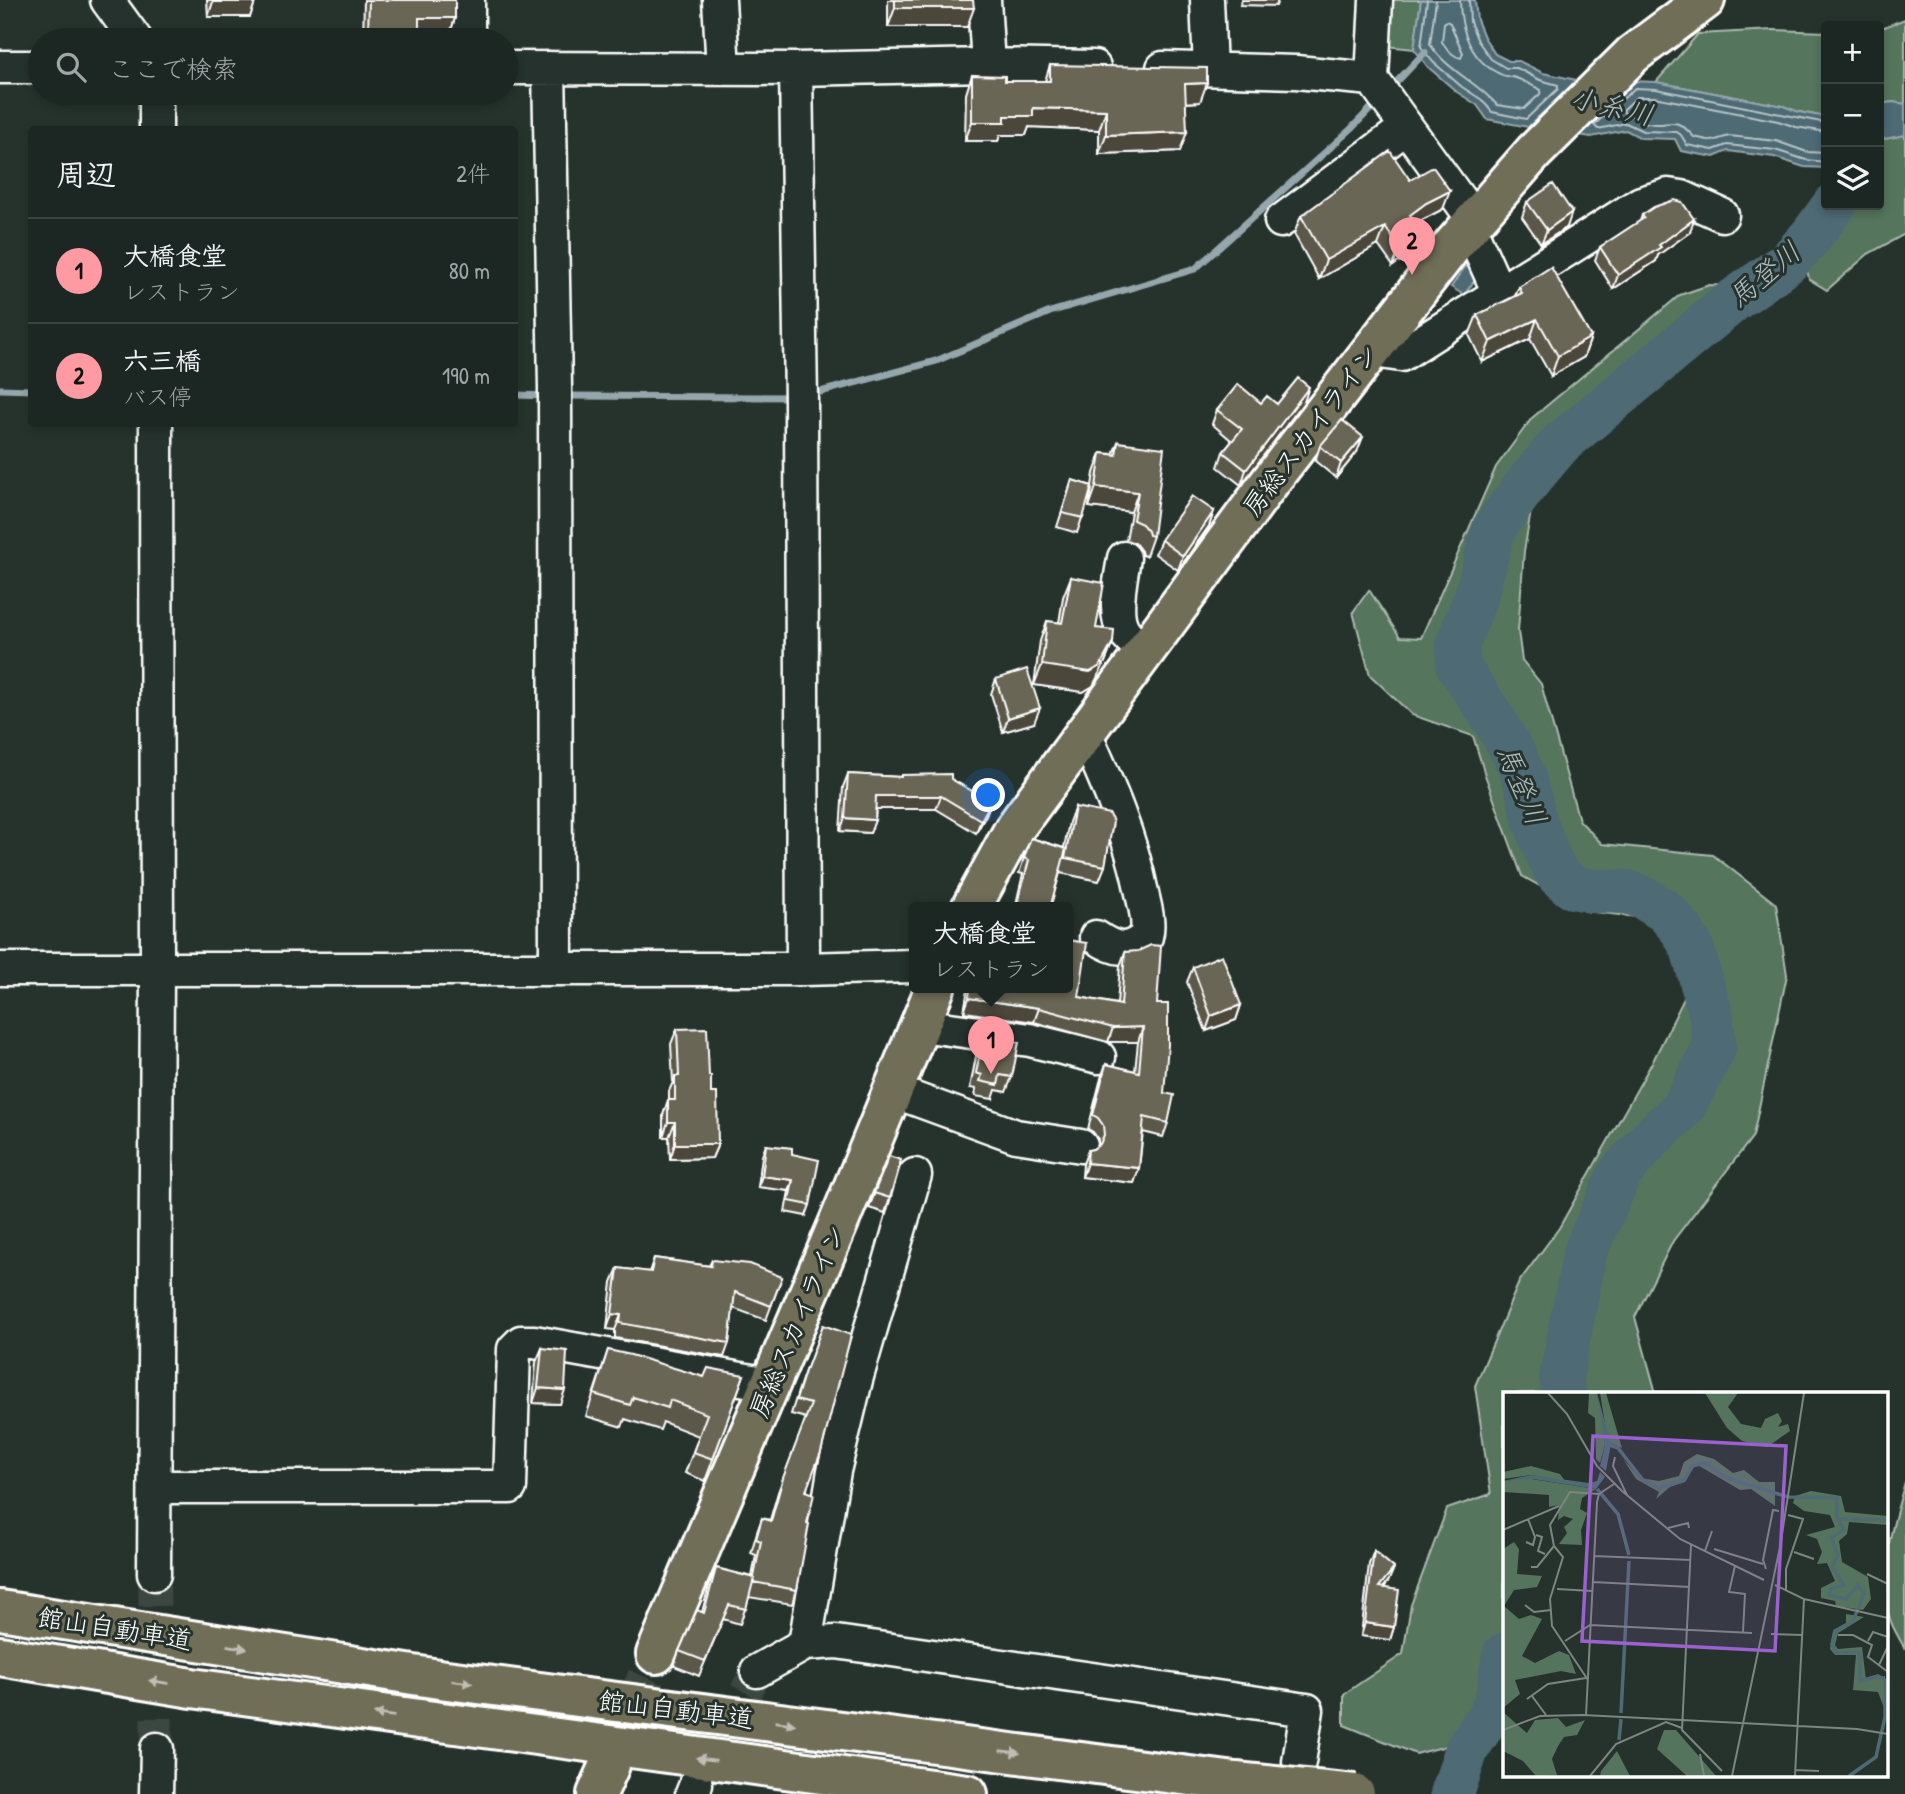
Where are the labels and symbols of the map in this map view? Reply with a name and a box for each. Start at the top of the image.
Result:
water label: 小糸川 [1567,78,1657,134]
pin: 2 [1389,217,1435,275]
water label: 馬登川 [1720,232,1808,316]
street label: 房総スカイライン [1234,337,1386,523]
water label: 馬登川 [1488,739,1556,831]
your location [971,778,1005,812]
pin: 1 [968,1016,1014,1074]
street label: 房総スカイライン [740,1219,854,1423]
inset map [1503,1392,1888,1776]
street label: 館山自動車道 [35,1599,195,1657]
one-way arrow [226,1642,248,1653]
one-way arrow [148,1676,170,1687]
one-way arrow [451,1676,473,1687]
street label: 館山自動車道 [596,1682,756,1736]
one-way arrow [373,1709,395,1720]
one-way arrow [774,1718,796,1729]
one-way arrow [999,1747,1021,1758]
one-way arrow [695,1753,717,1764]

